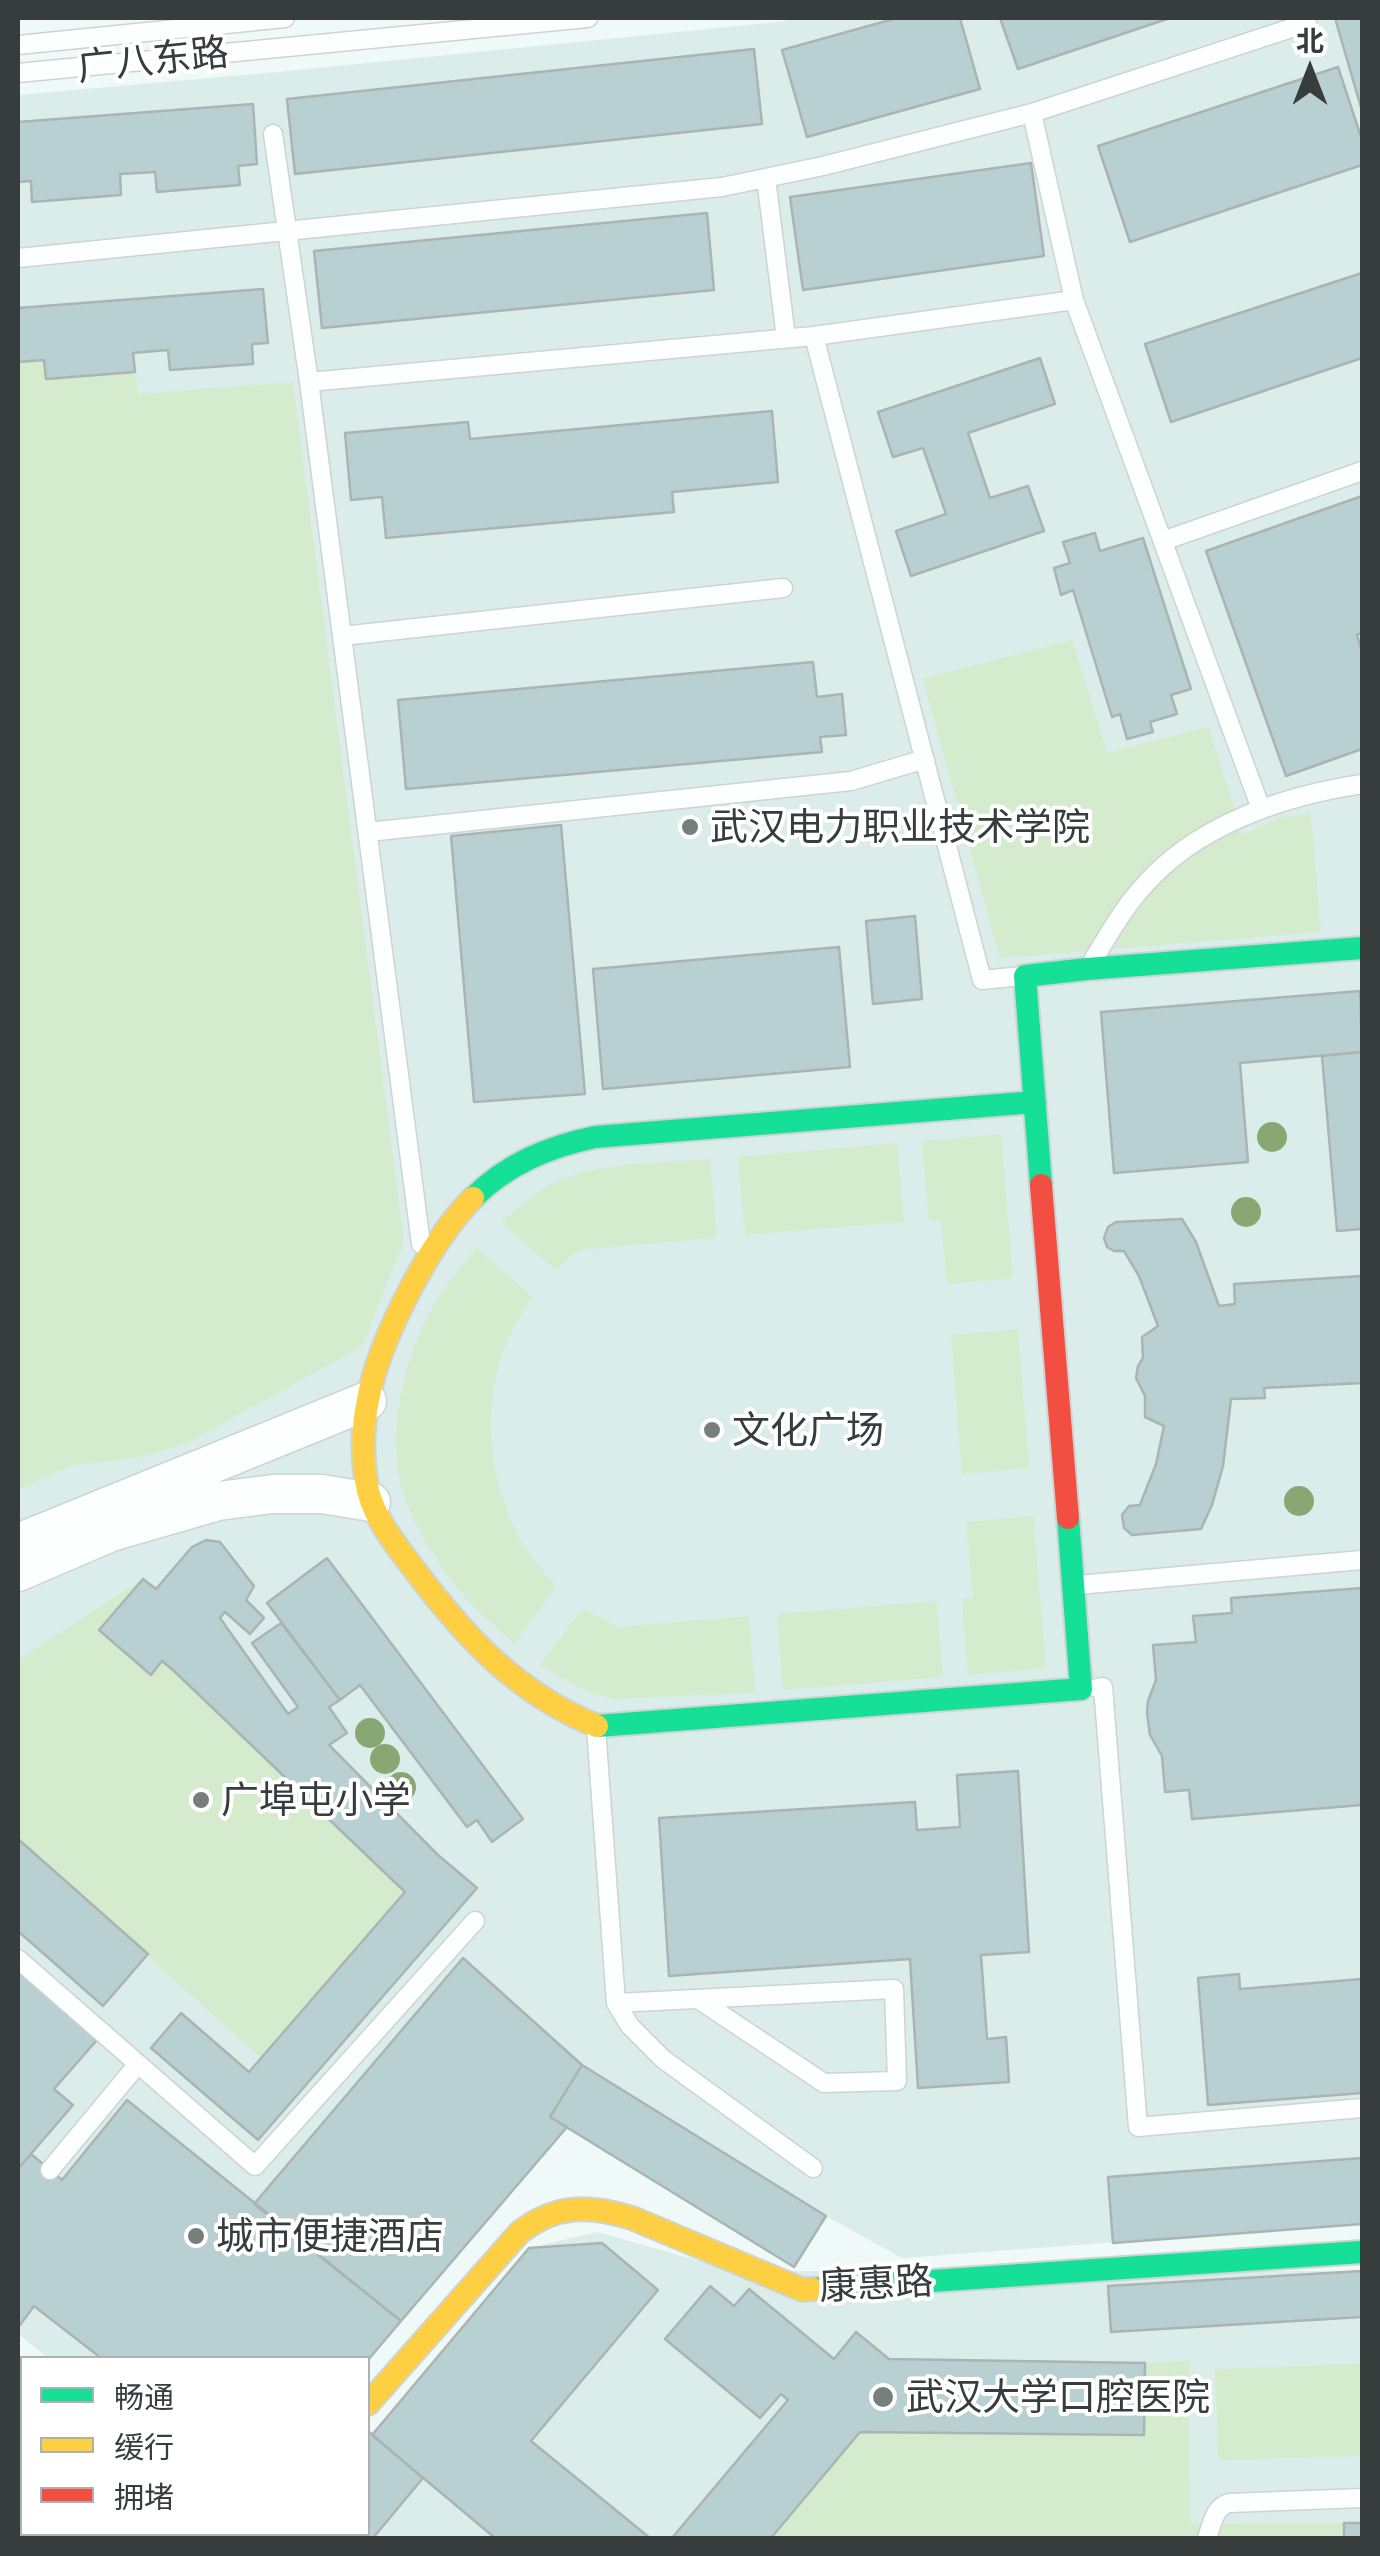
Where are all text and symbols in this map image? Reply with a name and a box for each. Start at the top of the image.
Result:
north arrow [1260,20,1360,120]
text: 北 [1296,23,1324,57]
street label: 广八东路 [75,29,231,91]
place label: 武汉电力职业技术学院 [710,804,1090,850]
marker: 武汉电力职业技术学院 [679,816,701,838]
place label: 文化广场 [732,1407,884,1453]
marker: 文化广场 [701,1419,723,1441]
place label: 广埠屯小学 [221,1777,411,1823]
marker: 广埠屯小学 [190,1789,212,1811]
place label: 城市便捷酒店 [216,2213,444,2259]
marker: 城市便捷酒店 [185,2225,207,2247]
street label: 康惠路 [818,2258,934,2310]
legend [20,2356,370,2536]
place label: 武汉大学口腔医院 [906,2374,1210,2420]
text: 畅通 [114,2377,174,2414]
marker: 武汉大学口腔医院 [870,2384,896,2410]
text: 缓行 [114,2427,174,2464]
text: 拥堵 [114,2477,174,2514]

